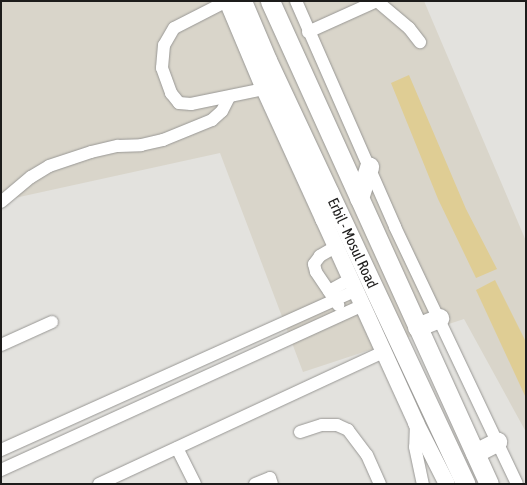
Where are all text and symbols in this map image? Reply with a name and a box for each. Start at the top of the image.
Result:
street label: Erbil - Mosul Road [324,195,382,291]

